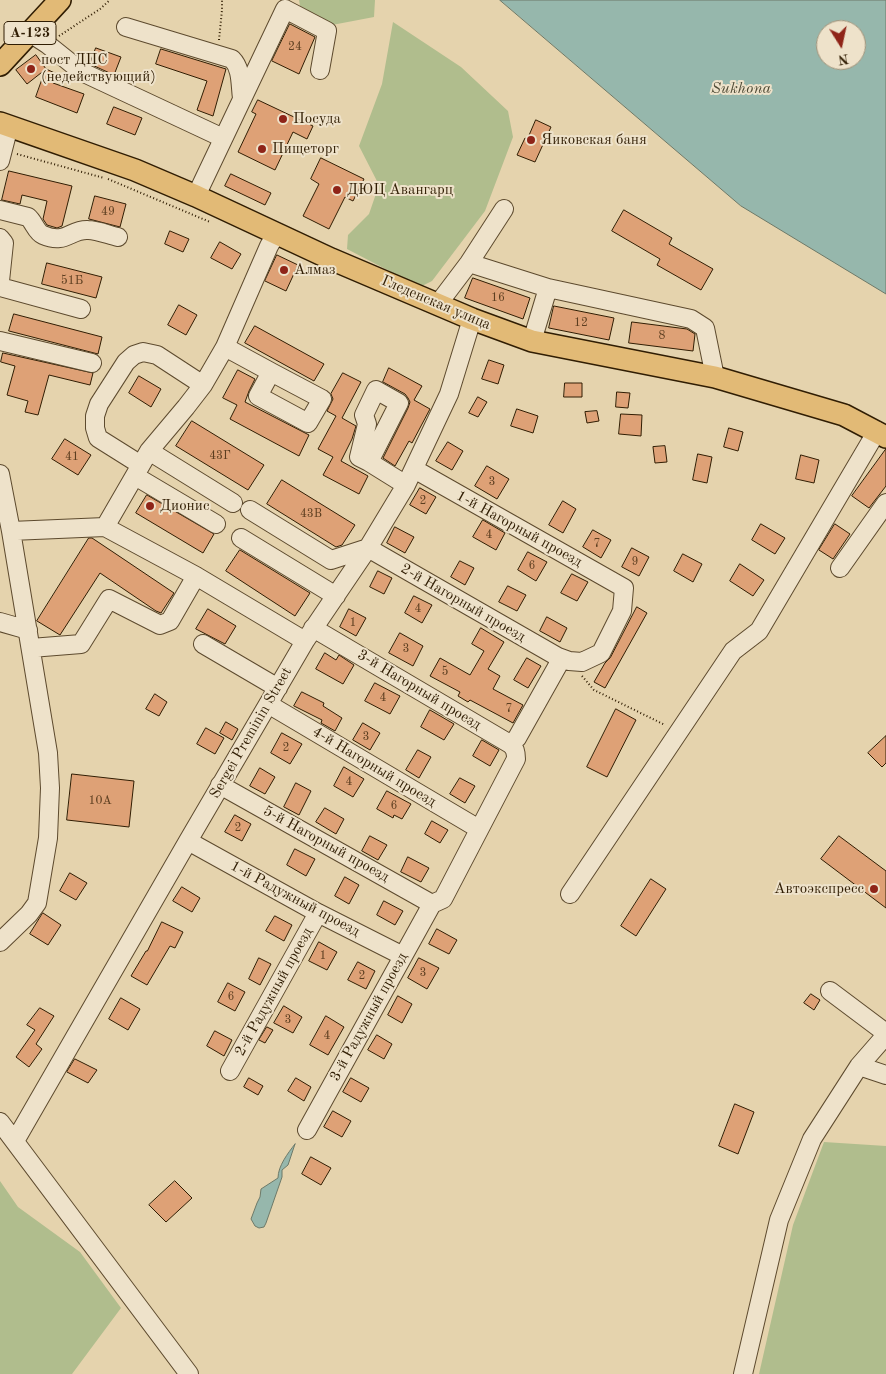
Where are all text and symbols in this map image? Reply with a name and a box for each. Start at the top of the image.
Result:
north arrow [816,20,866,70]
road number: А-123 [4,22,56,44]
house number: 24 [288,40,302,54]
place label: пост ДПС (недействующий) [41,51,156,86]
text: N [837,51,850,67]
marker: пост ДПС (недействующий) [25,63,37,75]
water label: Sukhona [711,79,771,99]
place label: Посуда [293,110,341,128]
marker: Посуда [277,113,289,125]
place label: Яиковская баня [541,131,647,149]
marker: Яиковская баня [525,134,537,146]
place label: Пищеторг [272,140,339,158]
marker: Пищеторг [256,143,268,155]
place label: ДЮЦ Авангарц [347,181,453,199]
marker: ДЮЦ Авангарц [331,184,343,196]
house number: 49 [101,205,115,219]
place label: Алмаз [294,261,336,279]
marker: Алмаз [278,264,290,276]
street label: Гледенская улица [379,272,493,334]
house number: 51Б [61,274,83,288]
house number: 16 [491,291,505,305]
house number: 12 [574,316,588,330]
house number: 8 [659,329,665,343]
house number: 43Г [209,449,231,463]
house number: 41 [65,450,79,464]
house number: 3 [489,475,495,489]
street label: 1-й Нагорный проезд [453,487,585,571]
house number: 2 [420,494,426,508]
place label: Дионис [160,497,209,515]
marker: Дионис [144,500,156,512]
house number: 43В [300,507,322,521]
house number: 4 [486,528,492,542]
house number: 7 [594,537,600,551]
house number: 9 [632,555,638,569]
house number: 6 [529,559,535,573]
street label: 2-й Нагорный проезд [397,560,529,646]
house number: 4 [415,602,421,616]
house number: 1 [350,616,356,630]
house number: 3 [403,642,409,656]
street label: 3-й Нагорный проезд [354,646,484,734]
street label: Sergei Preminin Street [206,664,296,802]
house number: 5 [442,665,448,679]
house number: 4 [380,691,386,705]
house number: 7 [506,702,512,716]
street label: 4-й Нагорный проезд [309,723,439,811]
house number: 3 [363,730,369,744]
house number: 2 [283,741,289,755]
house number: 4 [346,775,352,789]
house number: 10А [88,794,112,808]
house number: 6 [391,799,397,813]
street label: 5-й Нагорный проезд [260,802,392,886]
house number: 2 [235,821,241,835]
street label: 1-й Радужный проезд [227,857,363,941]
place label: Автоэкспресс [774,880,864,898]
marker: Автоэкспресс [868,883,880,895]
street label: 2-й Радужный проезд [231,925,317,1059]
house number: 1 [320,949,326,963]
street label: 3-й Радужный проезд [326,950,412,1084]
house number: 3 [420,966,426,980]
house number: 2 [359,969,365,983]
house number: 6 [228,990,234,1004]
house number: 3 [285,1013,291,1027]
house number: 4 [324,1029,330,1043]

